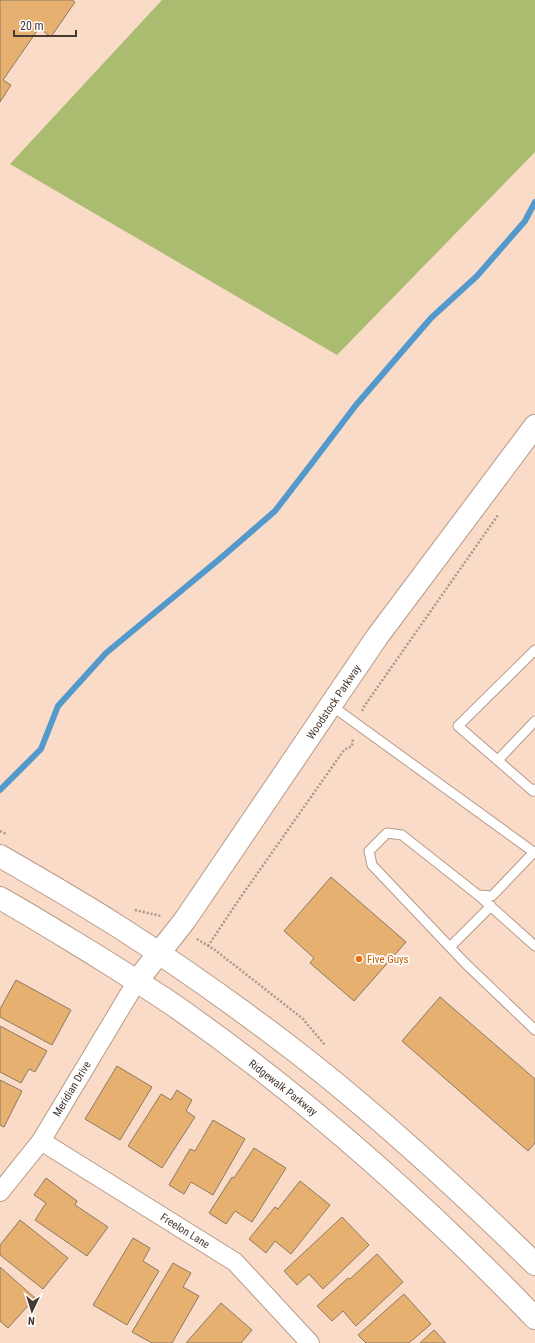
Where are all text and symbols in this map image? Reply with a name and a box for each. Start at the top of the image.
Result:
scale bar [14,12,76,38]
text: 20 m [20,19,44,33]
street label: Woodstock Parkway [304,662,364,742]
place label: Five Guys [367,953,409,966]
marker: Five Guys [354,954,364,964]
street label: Ridgewalk Parkway [246,1057,320,1119]
street label: Meridian Drive [50,1059,94,1119]
street label: Freelon Lane [158,1211,212,1251]
north arrow [12,1291,52,1331]
text: N [27,1314,35,1327]

